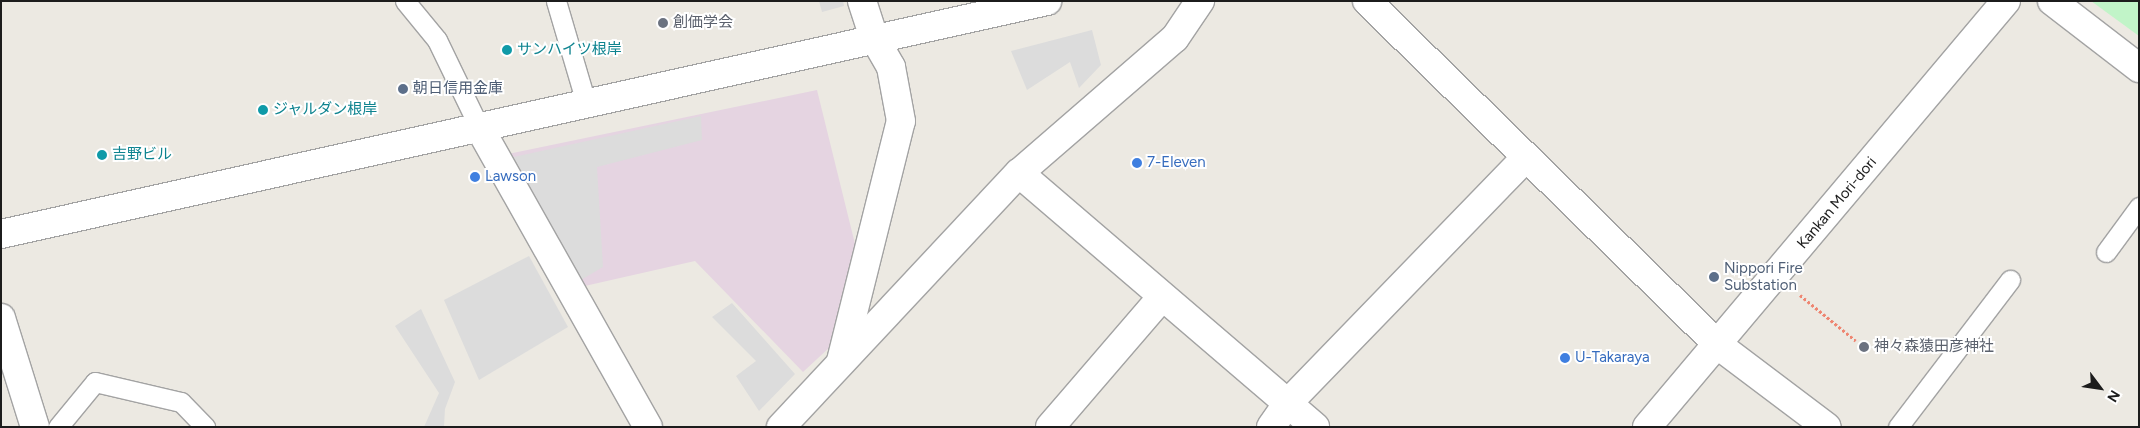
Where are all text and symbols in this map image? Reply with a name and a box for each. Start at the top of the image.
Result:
place label: 創価学会 [673,14,733,32]
marker: 創価学会 [657,17,669,29]
place label: サンハイツ根岸 [517,41,622,59]
marker: サンハイツ根岸 [501,44,513,56]
place label: 朝日信用金庫 [413,80,503,98]
marker: 朝日信用金庫 [397,83,409,95]
place label: ジャルダン根岸 [273,101,378,119]
marker: ジャルダン根岸 [257,104,269,116]
place label: 吉野ビル [112,146,172,164]
marker: 吉野ビル [96,149,108,161]
place label: 7-Eleven [1147,154,1206,172]
street label: Kankan Mori-dori [1793,154,1881,252]
marker: 7-Eleven [1131,157,1143,169]
place label: Lawson [485,168,536,186]
marker: Lawson [469,171,481,183]
place label: Nippori Fire Substation [1724,259,1803,294]
marker: Nippori Fire Substation [1708,271,1720,283]
place label: 神々森猿田彦神社 [1874,338,1994,356]
marker: 神々森猿田彦神社 [1858,341,1870,353]
place label: U-Takaraya [1575,349,1650,367]
marker: U-Takaraya [1559,352,1571,364]
north arrow [2075,363,2125,413]
text: N [2103,387,2123,405]

